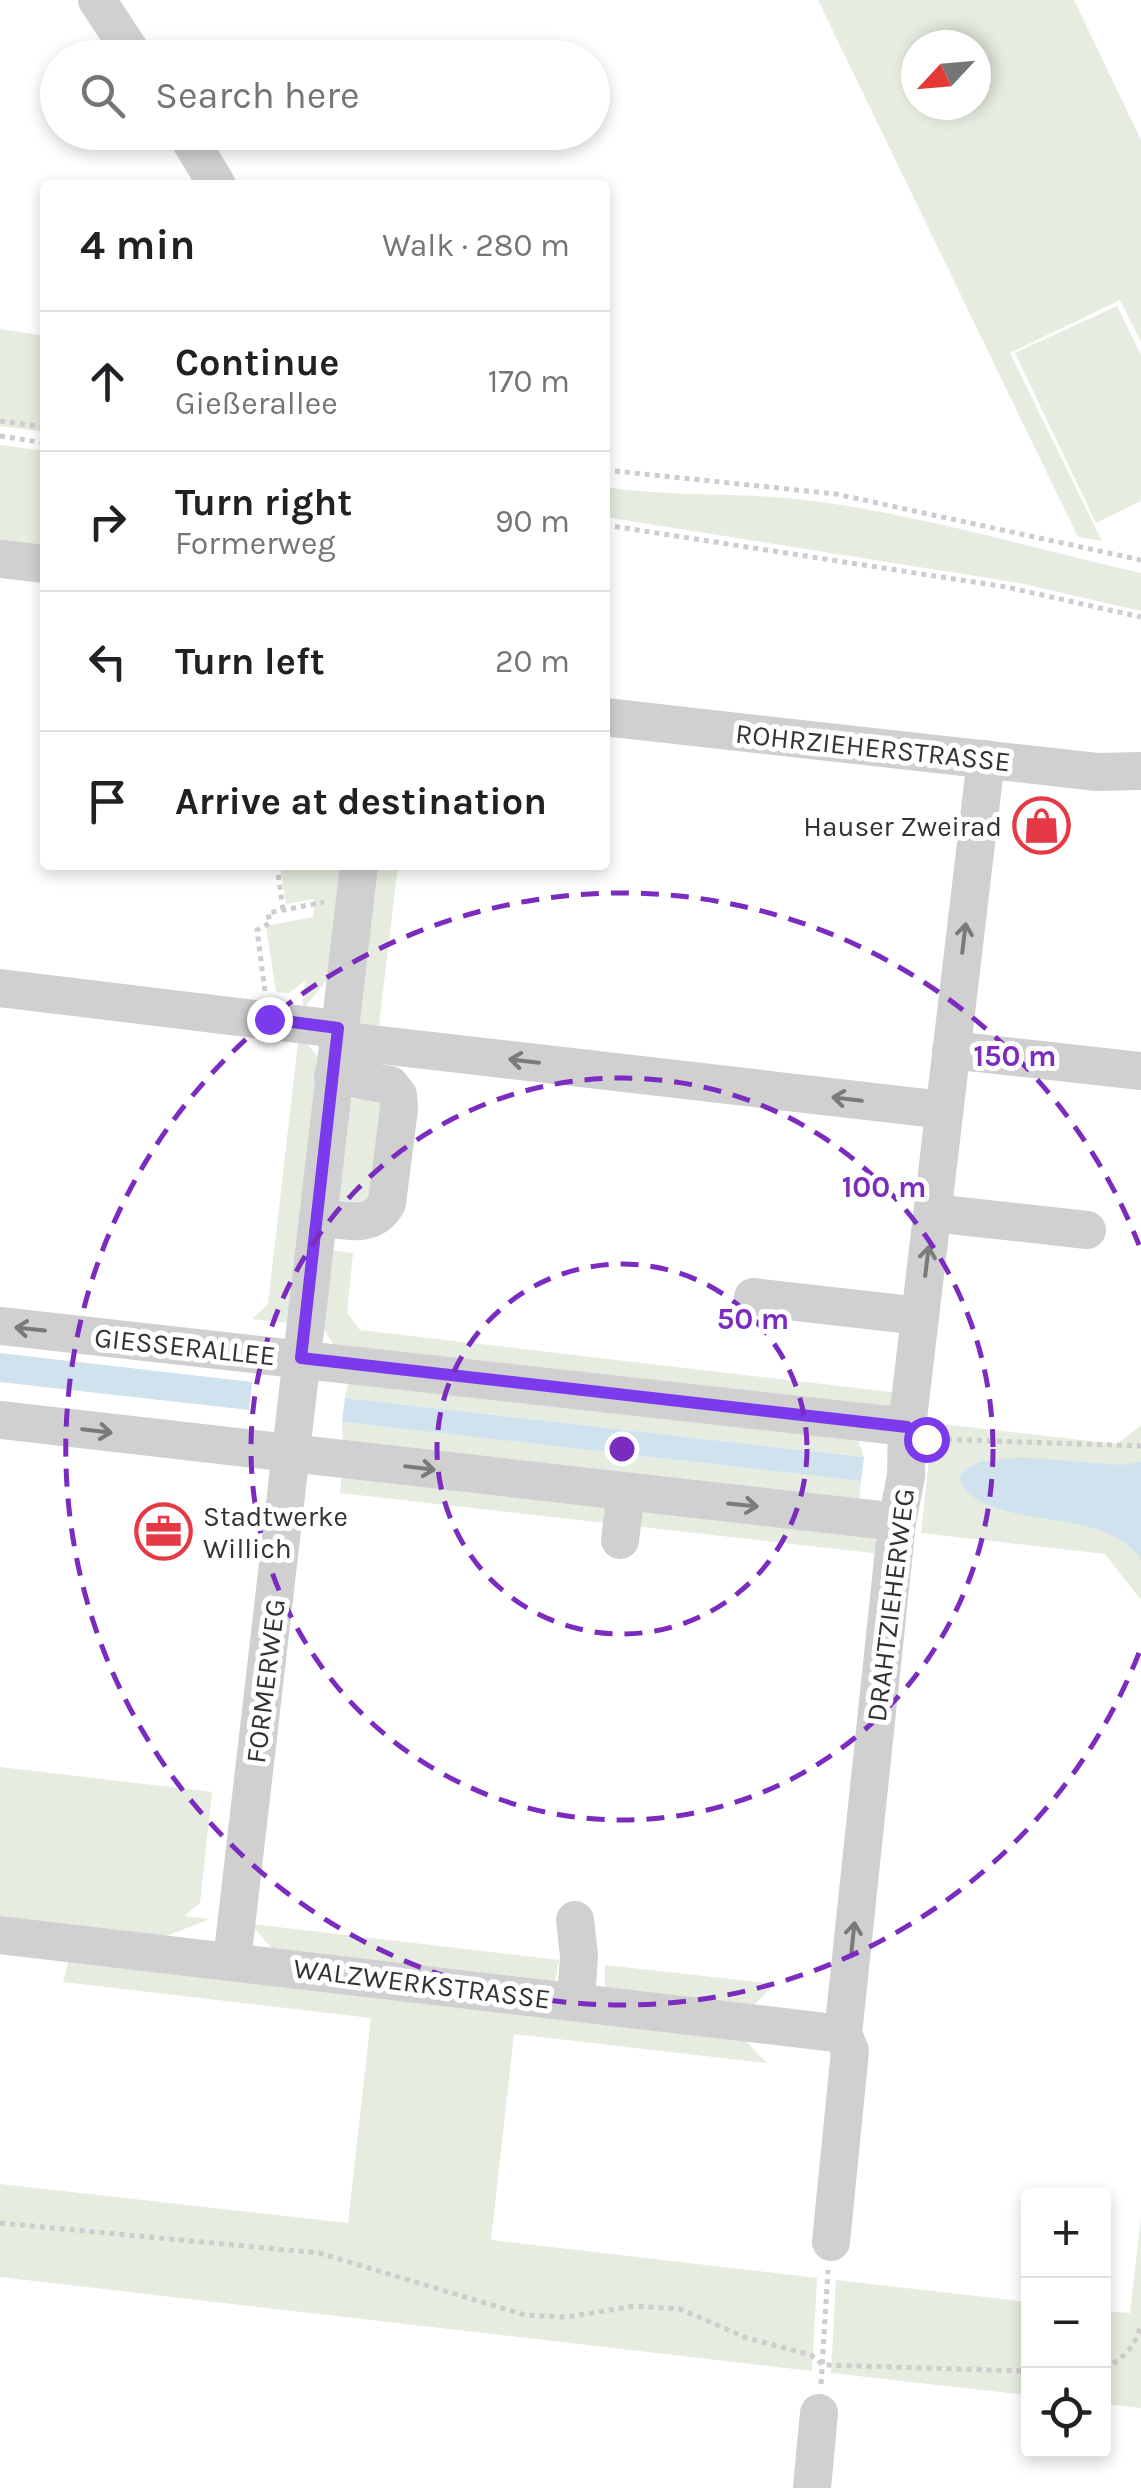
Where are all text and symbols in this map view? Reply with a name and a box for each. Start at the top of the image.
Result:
north arrow [901,30,991,120]
search box [40,40,610,150]
icon: search [75,68,130,123]
text: Search here [155,73,359,118]
text: 4 min [80,220,195,270]
text: Walk · 280 m [382,227,570,264]
text: Continue [175,340,339,385]
icon: ahead [80,354,135,409]
text: 170 m [488,363,570,400]
text: Gießerallee [175,385,338,422]
text: Turn right [175,480,352,525]
icon: right [80,494,135,549]
text: 90 m [495,503,570,540]
text: Formerweg [175,525,336,562]
icon: left [80,634,135,689]
text: Turn left [175,639,325,684]
text: 20 m [495,643,570,680]
street label: ROHRZIEHERSTRASSE [734,717,1012,778]
icon: arrive [80,774,135,829]
text: Arrive at destination [175,779,547,824]
shop icon: Hauser Zweirad [1011,796,1071,856]
place label: Hauser Zweirad [803,810,1002,843]
one-way arrow [955,922,974,955]
route end [247,997,293,1043]
text: 150 m [973,1038,1057,1074]
one-way arrow [509,1051,541,1070]
one-way arrow [832,1089,864,1108]
text: 100 m [842,1169,926,1205]
one-way arrow [918,1245,937,1277]
text: 50 m [717,1301,789,1337]
one-way arrow [15,1319,47,1338]
street label: GIESSERALLEE [93,1321,277,1372]
route start [904,1417,950,1463]
one-way arrow [80,1422,112,1441]
centre of rings [604,1431,640,1467]
one-way arrow [403,1459,435,1478]
street label: DRAHTZIEHERWEG [860,1486,921,1724]
one-way arrow [726,1496,758,1515]
place label: Stadtwerke Willich [203,1500,348,1565]
office icon: Stadtwerke Willich [134,1502,194,1562]
street label: FORMERWEG [239,1597,292,1765]
one-way arrow [844,1921,863,1953]
street label: WALZWERKSTRASSE [292,1951,552,2016]
map controls [1021,2188,1111,2458]
button: + [1021,2188,1111,2278]
button: − [1021,2278,1111,2368]
button: locate [1021,2368,1111,2458]

